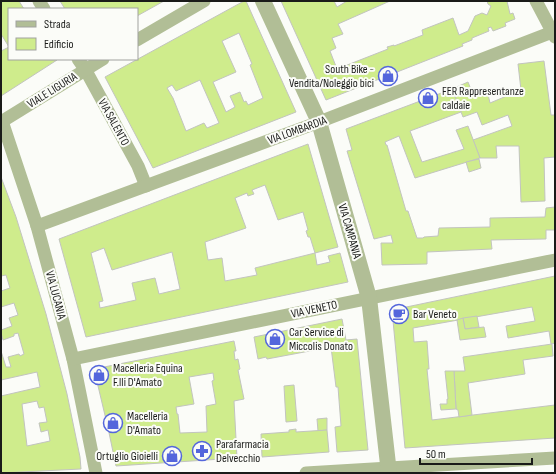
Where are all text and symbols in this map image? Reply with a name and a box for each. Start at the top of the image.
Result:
legend [8,8,138,60]
text: Strada [44,17,71,32]
text: Edificio [44,37,73,52]
place label: South Bike - Vendita/Noleggio bici [289,62,374,91]
shop icon: South Bike - Vendita/Noleggio bici [377,65,399,87]
street label: VIALE LIGURIA [24,69,81,112]
place label: FER Rappresentanze caldaie [442,84,524,113]
shop icon: FER Rappresentanze caldaie [417,87,439,109]
street label: VIA SALENTO [95,96,133,148]
street label: VIA LOMBARDIA [266,113,329,148]
street label: VIA CAMPANIA [335,202,365,261]
street label: VIA LUCANIA [42,269,69,322]
street label: VIA VENETO [290,297,339,322]
cafe icon: Bar Veneto [388,303,410,325]
place label: Bar Veneto [413,307,457,322]
place label: Car Service di Miccolis Donato [289,325,353,354]
shop icon: Car Service di Miccolis Donato [264,328,286,350]
place label: Macelleria Equina F.lli D'Amato [113,361,183,390]
shop icon: Macelleria Equina F.lli D'Amato [88,364,110,386]
place label: Macelleria D'Amato [127,409,168,438]
shop icon: Macelleria D'Amato [102,412,124,434]
place label: Parafarmacia Delvecchio [216,437,269,466]
pharmacy icon: Parafarmacia Delvecchio [191,440,213,462]
scale bar [420,440,532,466]
shop icon: Ortuglio Gioielli [161,445,183,467]
text: 50 m [426,447,446,462]
place label: Ortuglio Gioielli [96,449,158,464]

